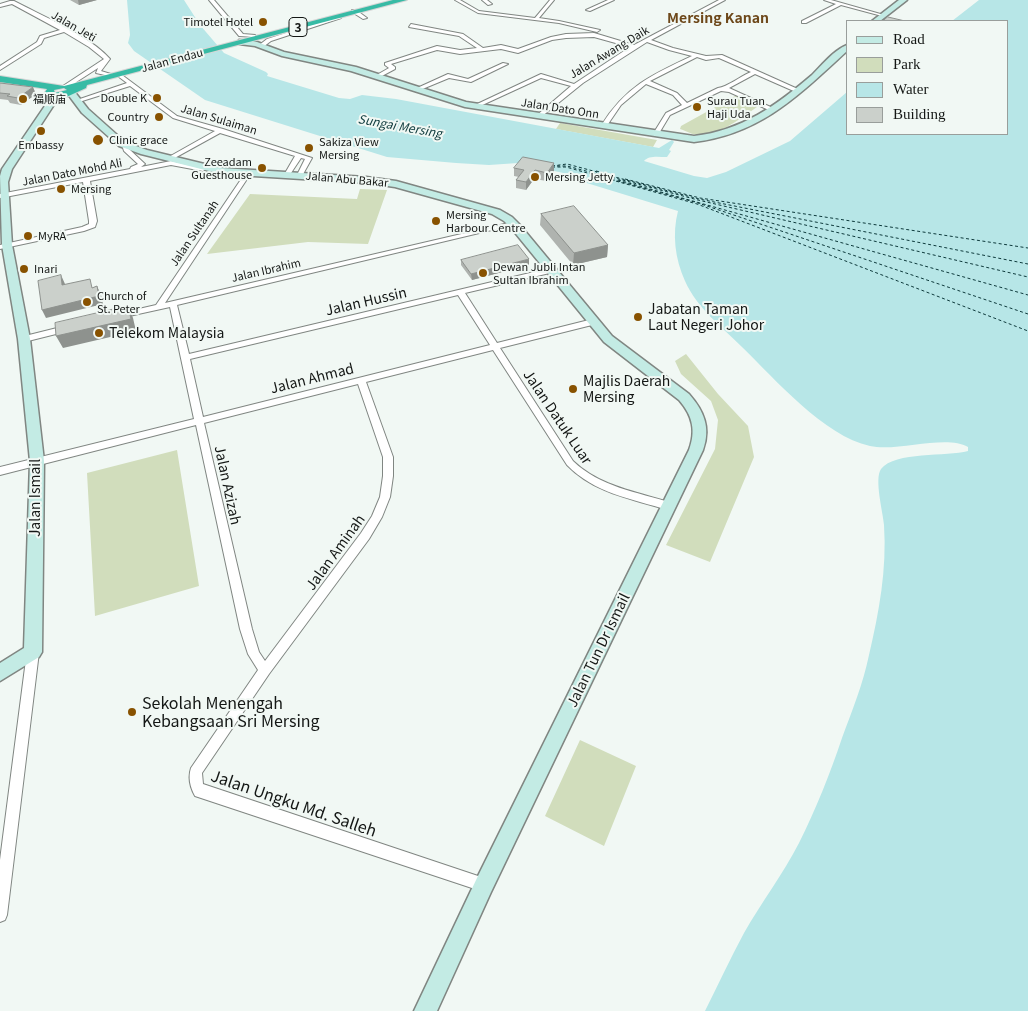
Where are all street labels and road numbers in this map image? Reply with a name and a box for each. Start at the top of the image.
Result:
street label: Jalan Jeti [49,8,99,44]
road number: 3 [289,18,307,36]
street label: Jalan Awang Daik [567,23,651,81]
street label: Jalan Endau [140,45,204,75]
street label: Jalan Dato Onn [520,95,600,121]
street label: Jalan Sulaiman [179,101,259,137]
street label: Jalan Dato Mohd Ali [21,156,123,188]
street label: Jalan Abu Bakar [305,169,389,189]
street label: Jalan Sultanah [167,198,221,268]
street label: Jalan Ibrahim [230,256,302,284]
street label: Jalan Hussin [324,283,408,319]
street label: Jalan Ahmad [269,360,355,396]
street label: Jalan Datuk Luar [520,367,596,467]
street label: Jalan Azizah [211,444,245,526]
street label: Jalan Ismail [27,459,43,537]
street label: Jalan Aminah [302,511,368,593]
street label: Jalan Tun Dr Ismail [563,590,633,710]
street label: Jalan Ungku Md. Salleh [209,766,379,840]

